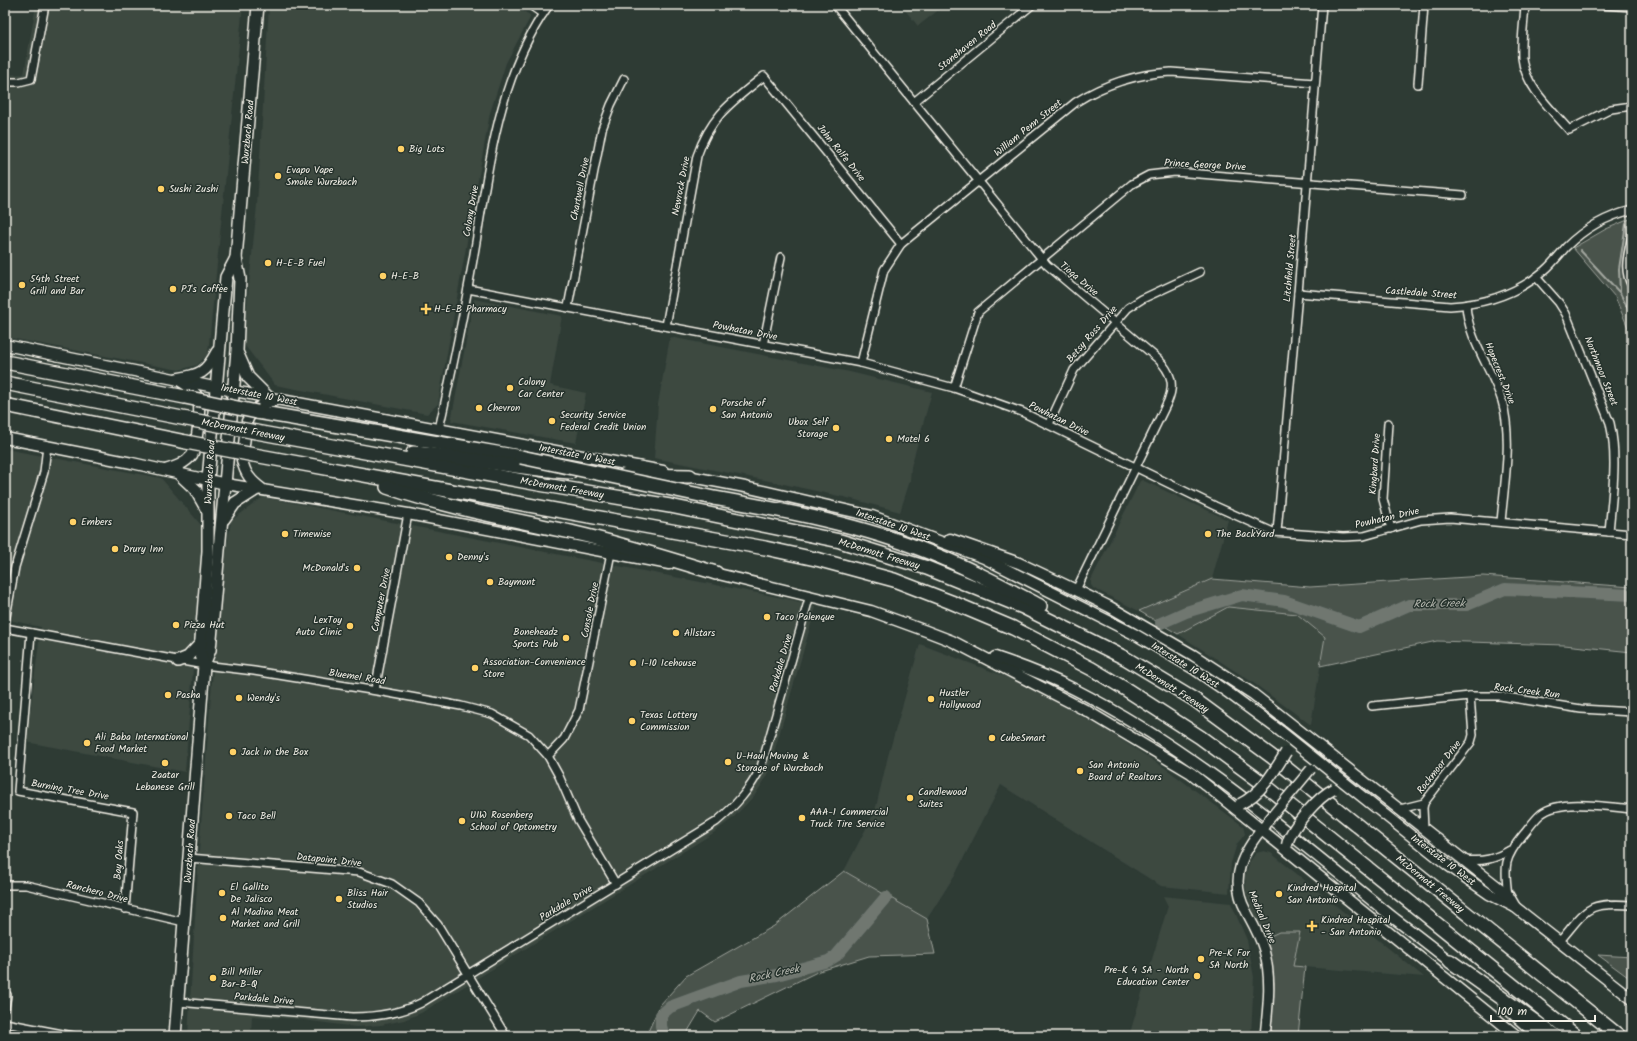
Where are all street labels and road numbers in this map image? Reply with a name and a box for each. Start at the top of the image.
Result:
street label: Stonehaven Road [934,17,1001,75]
street label: William Penn Street [990,95,1066,161]
street label: Wurzbach Road [237,98,259,165]
street label: John Rolfe Drive [813,121,870,186]
street label: Chartwell Drive [566,155,594,222]
street label: Newrock Drive [667,155,695,217]
street label: Prince George Drive [1164,155,1247,175]
street label: Colony Drive [459,183,484,238]
street label: Litchfield Street [1279,233,1301,303]
street label: Tioga Drive [1056,258,1102,300]
street label: Castledale Street [1385,283,1457,303]
street label: Betsy Ross Drive [1063,301,1122,366]
street label: Powhatan Drive [711,317,779,345]
street label: Northmoor Street [1580,334,1622,408]
street label: Hopecrest Drive [1480,340,1520,407]
street label: Interstate 10 West [219,380,299,410]
street label: Powhatan Drive [1026,397,1092,441]
street label: McDermott Freeway [200,414,286,446]
street label: Kingbard Drive [1365,432,1385,495]
street label: Wurzbach Road [200,439,220,504]
street label: Interstate 10 West [537,440,617,470]
street label: McDermott Freeway [519,473,605,503]
street label: Powhatan Drive [1353,503,1421,533]
street label: Interstate 10 West [854,505,933,545]
street label: McDermott Freeway [836,534,922,574]
street label: Computer Drive [367,566,395,633]
street label: Console Drive [577,580,603,639]
street label: Parkdale Drive [765,632,797,694]
street label: Interstate 10 West [1148,638,1222,692]
street label: McDermott Freeway [1132,659,1212,717]
street label: Bluemel Road [328,665,387,690]
street label: Rock Creek Run [1493,679,1561,703]
street label: Rockmoor Drive [1413,736,1466,797]
street label: Burning Tree Drive [30,775,111,805]
street label: Wurzbach Road [180,817,200,884]
street label: Interstate 10 West [1407,830,1479,890]
street label: Bay Oaks [110,839,128,880]
street label: Datapoint Drive [296,849,363,871]
street label: McDermott Freeway [1392,851,1468,917]
street label: Ranchero Drive [65,877,130,907]
street label: Parkdale Drive [536,881,596,925]
street label: Medical Drive [1244,888,1281,946]
street label: Parkdale Drive [234,988,295,1010]

